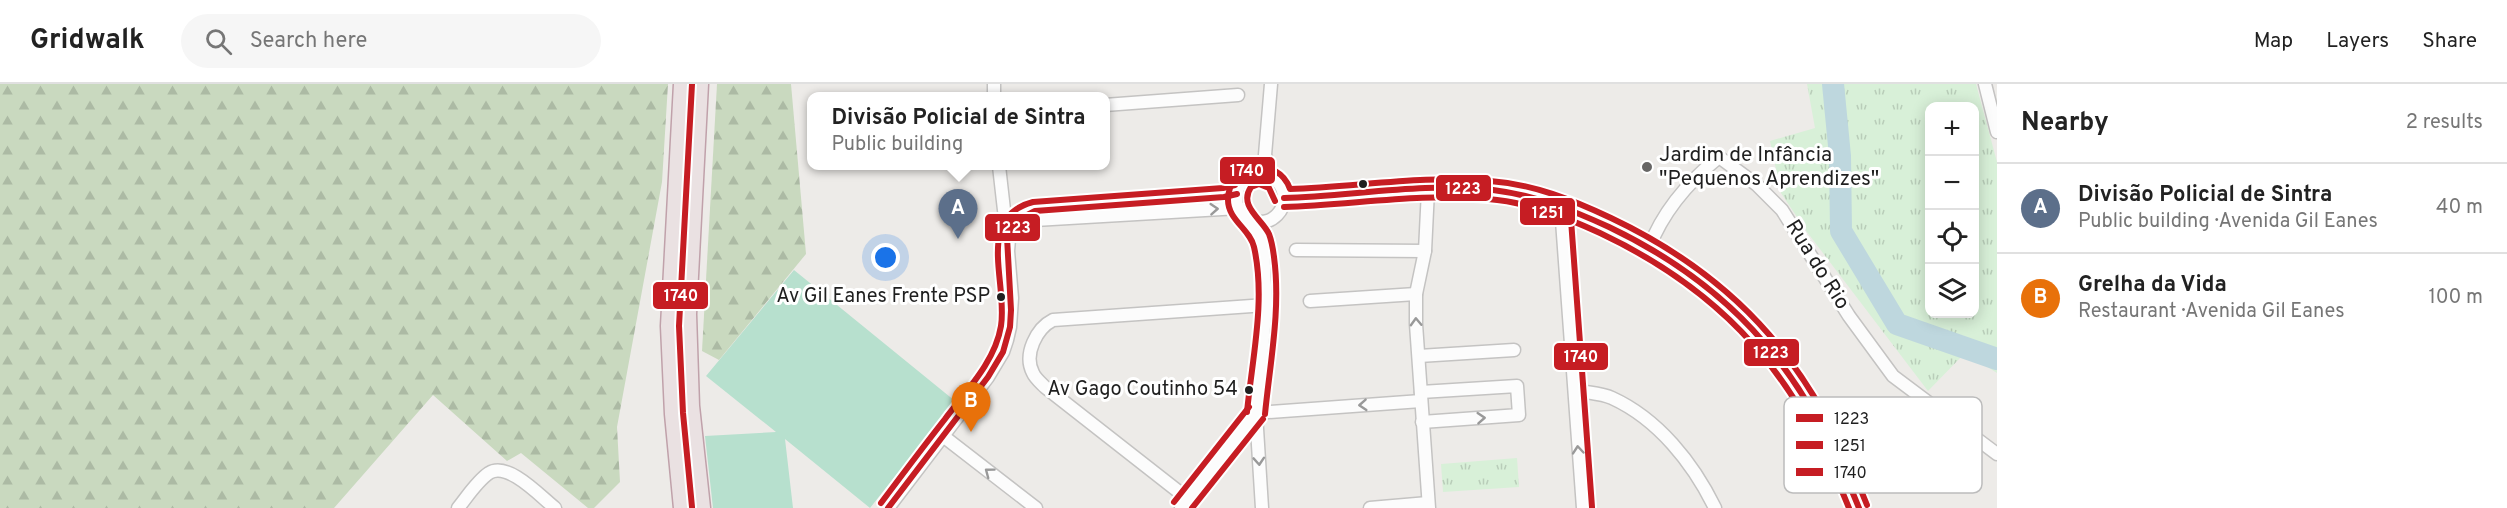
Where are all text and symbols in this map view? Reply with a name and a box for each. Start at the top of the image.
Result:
search box [181,14,601,68]
text: Gridwalk [30,23,145,59]
icon: search [202,25,235,58]
text: Search here [250,28,367,55]
text: Map [2254,28,2293,55]
text: Layers [2326,28,2389,55]
text: Share [2422,28,2477,55]
popup [807,92,1110,170]
map controls [1925,102,1979,318]
button: + [1925,102,1979,156]
text: Divisão Policial de Sintra [831,105,1086,132]
text: Nearby [2021,107,2109,140]
text: 2 results [2406,110,2483,136]
text: Public building [831,132,963,158]
place label: Jardim de Infância "Pequenos Aprendizes" [1659,142,1879,193]
line badge: 1740 [1219,156,1276,185]
button: − [1925,156,1979,210]
marker: Jardim de Infância "Pequenos Aprendizes" [1640,160,1654,174]
text: 1740 [1230,162,1264,182]
line badge: 1223 [1435,174,1492,202]
unlabelled marker [1357,178,1369,190]
text: 1223 [1445,180,1481,200]
text: Divisão Policial de Sintra [2078,182,2332,209]
pin: A [938,190,978,239]
text: A [2033,195,2048,221]
text: 40 m [2436,195,2483,221]
line badge: 1251 [1519,197,1576,226]
one-way arrow [1209,202,1218,215]
text: 1251 [1532,204,1564,224]
text: Public building · Avenida Gil Eanes [2078,209,2378,235]
button: locate [1925,210,1979,264]
line badge: 1223 [984,213,1041,242]
street label: Rua do Rio [1779,215,1855,315]
text: 1223 [995,219,1031,239]
your location [871,243,900,272]
button: layers [1925,264,1979,318]
text: Grelha da Vida [2078,272,2227,299]
line badge: 1740 [652,281,709,310]
place label: Av Gil Eanes Frente PSP [776,284,990,310]
text: B [2034,285,2047,311]
text: 100 m [2428,285,2483,311]
text: 1740 [664,287,698,307]
marker: Av Gil Eanes Frente PSP [995,291,1007,303]
text: Restaurant · Avenida Gil Eanes [2078,299,2345,325]
one-way arrow [1410,317,1423,326]
line badge: 1223 [1743,338,1800,367]
line badge: 1740 [1553,342,1609,371]
text: 1223 [1753,344,1789,364]
text: 1740 [1564,348,1598,368]
place label: Av Gago Coutinho 54 [1047,377,1238,403]
pin: B [952,382,990,432]
marker: Av Gago Coutinho 54 [1243,384,1255,396]
legend [1784,397,1982,493]
one-way arrow [1358,399,1367,412]
text: 1223 [1834,410,1869,430]
one-way arrow [1476,412,1485,425]
text: 1251 [1834,437,1866,457]
one-way arrow [1572,445,1585,454]
one-way arrow [1252,456,1265,465]
text: 1740 [1834,464,1867,484]
one-way arrow [985,469,996,480]

